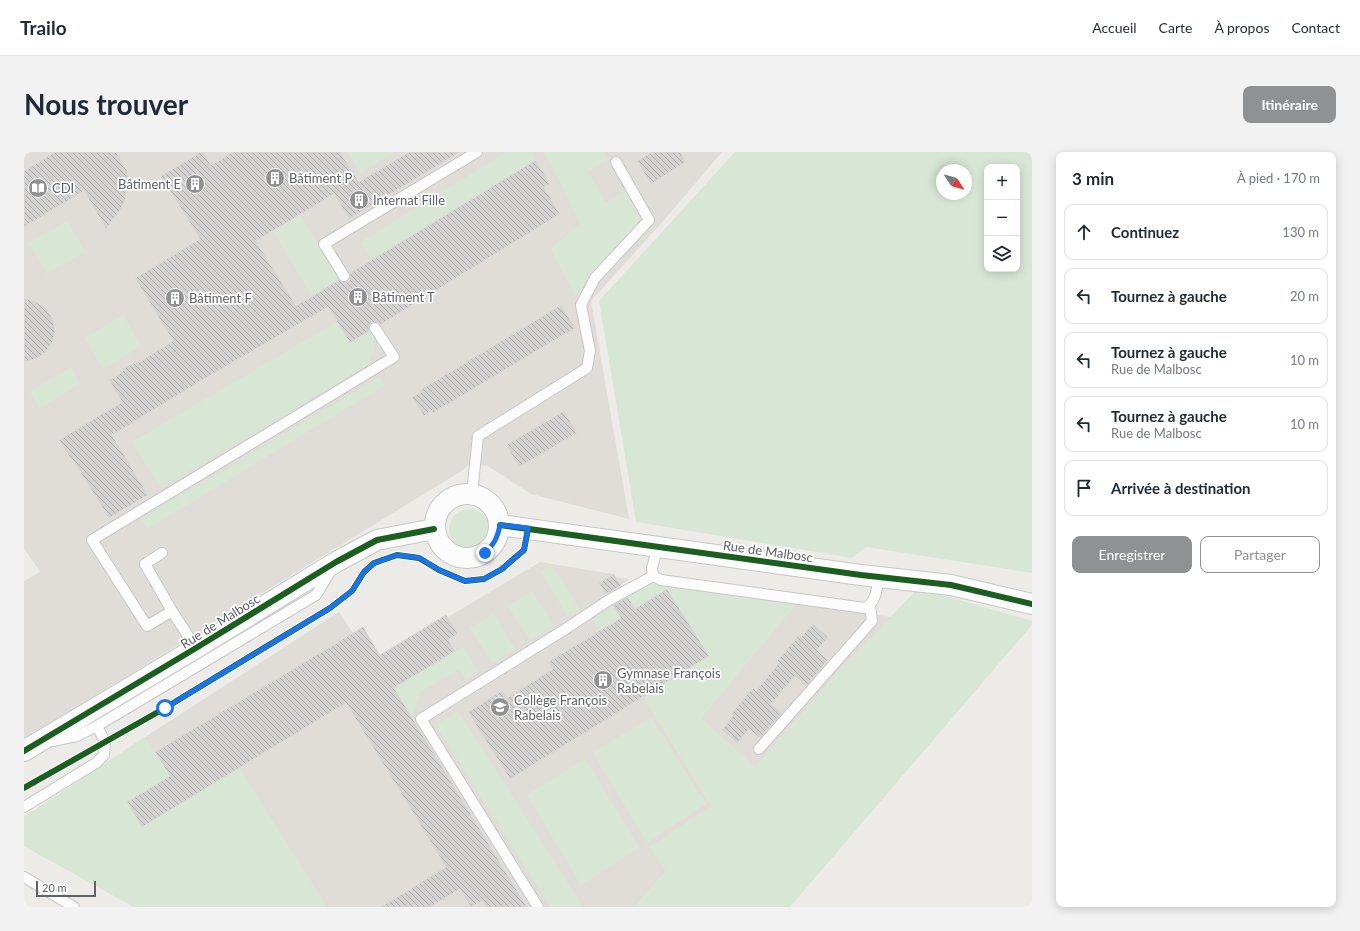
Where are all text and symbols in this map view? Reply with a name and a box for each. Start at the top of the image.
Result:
text: Trailo [20,16,67,39]
text: Accueil [1092,19,1137,36]
text: Carte [1159,19,1192,36]
text: À propos [1214,19,1269,36]
text: Contact [1291,19,1340,36]
button: Itinéraire [1243,86,1336,123]
text: Nous trouver [24,87,188,121]
north arrow [936,164,972,200]
map controls [984,164,1020,272]
button: + [984,164,1020,200]
building icon: Bâtiment P [264,167,286,189]
text: 3 min [1072,168,1114,189]
place label: Bâtiment P [289,170,352,186]
text: À pied · 170 m [1237,170,1320,186]
building icon: Bâtiment E [184,173,206,195]
place label: Bâtiment E [118,176,181,192]
library icon: CDI [27,177,49,199]
place label: CDI [52,180,74,196]
building icon: Internat Fille [348,189,370,211]
place label: Internat Fille [373,192,445,208]
button: − [984,200,1020,236]
icon: ahead [1073,221,1095,243]
text: Continuez [1111,223,1179,241]
text: 130 m [1282,224,1319,240]
button: layers [984,236,1020,272]
icon: left [1073,285,1095,307]
building icon: Bâtiment T [347,286,369,308]
building icon: Bâtiment F [164,287,186,309]
text: Tournez à gauche [1111,287,1227,305]
text: 20 m [1290,288,1319,304]
place label: Bâtiment T [372,289,435,305]
place label: Bâtiment F [189,290,252,306]
text: Tournez à gauche [1111,343,1227,361]
icon: left [1073,349,1095,371]
text: 10 m [1290,352,1319,368]
text: Rue de Malbosc [1111,361,1202,377]
text: Tournez à gauche [1111,407,1227,425]
icon: left [1073,413,1095,435]
text: 10 m [1290,416,1319,432]
text: Rue de Malbosc [1111,425,1202,441]
icon: arrive [1073,477,1095,499]
text: Arrivée à destination [1111,479,1250,497]
button: Enregistrer [1072,536,1192,573]
button: Partager [1200,536,1320,573]
street label: Rue de Malbosc [722,537,814,565]
route end [476,544,494,562]
street label: Rue de Malbosc [177,590,263,652]
place label: Gymnase François Rabelais [617,665,721,696]
building icon: Gymnase François Rabelais [592,669,614,691]
place label: Collège François Rabelais [514,692,607,723]
school or university icon: Collège François Rabelais [489,696,511,718]
route start [156,699,174,717]
scale bar [36,879,96,898]
text: 20 m [42,881,67,894]

